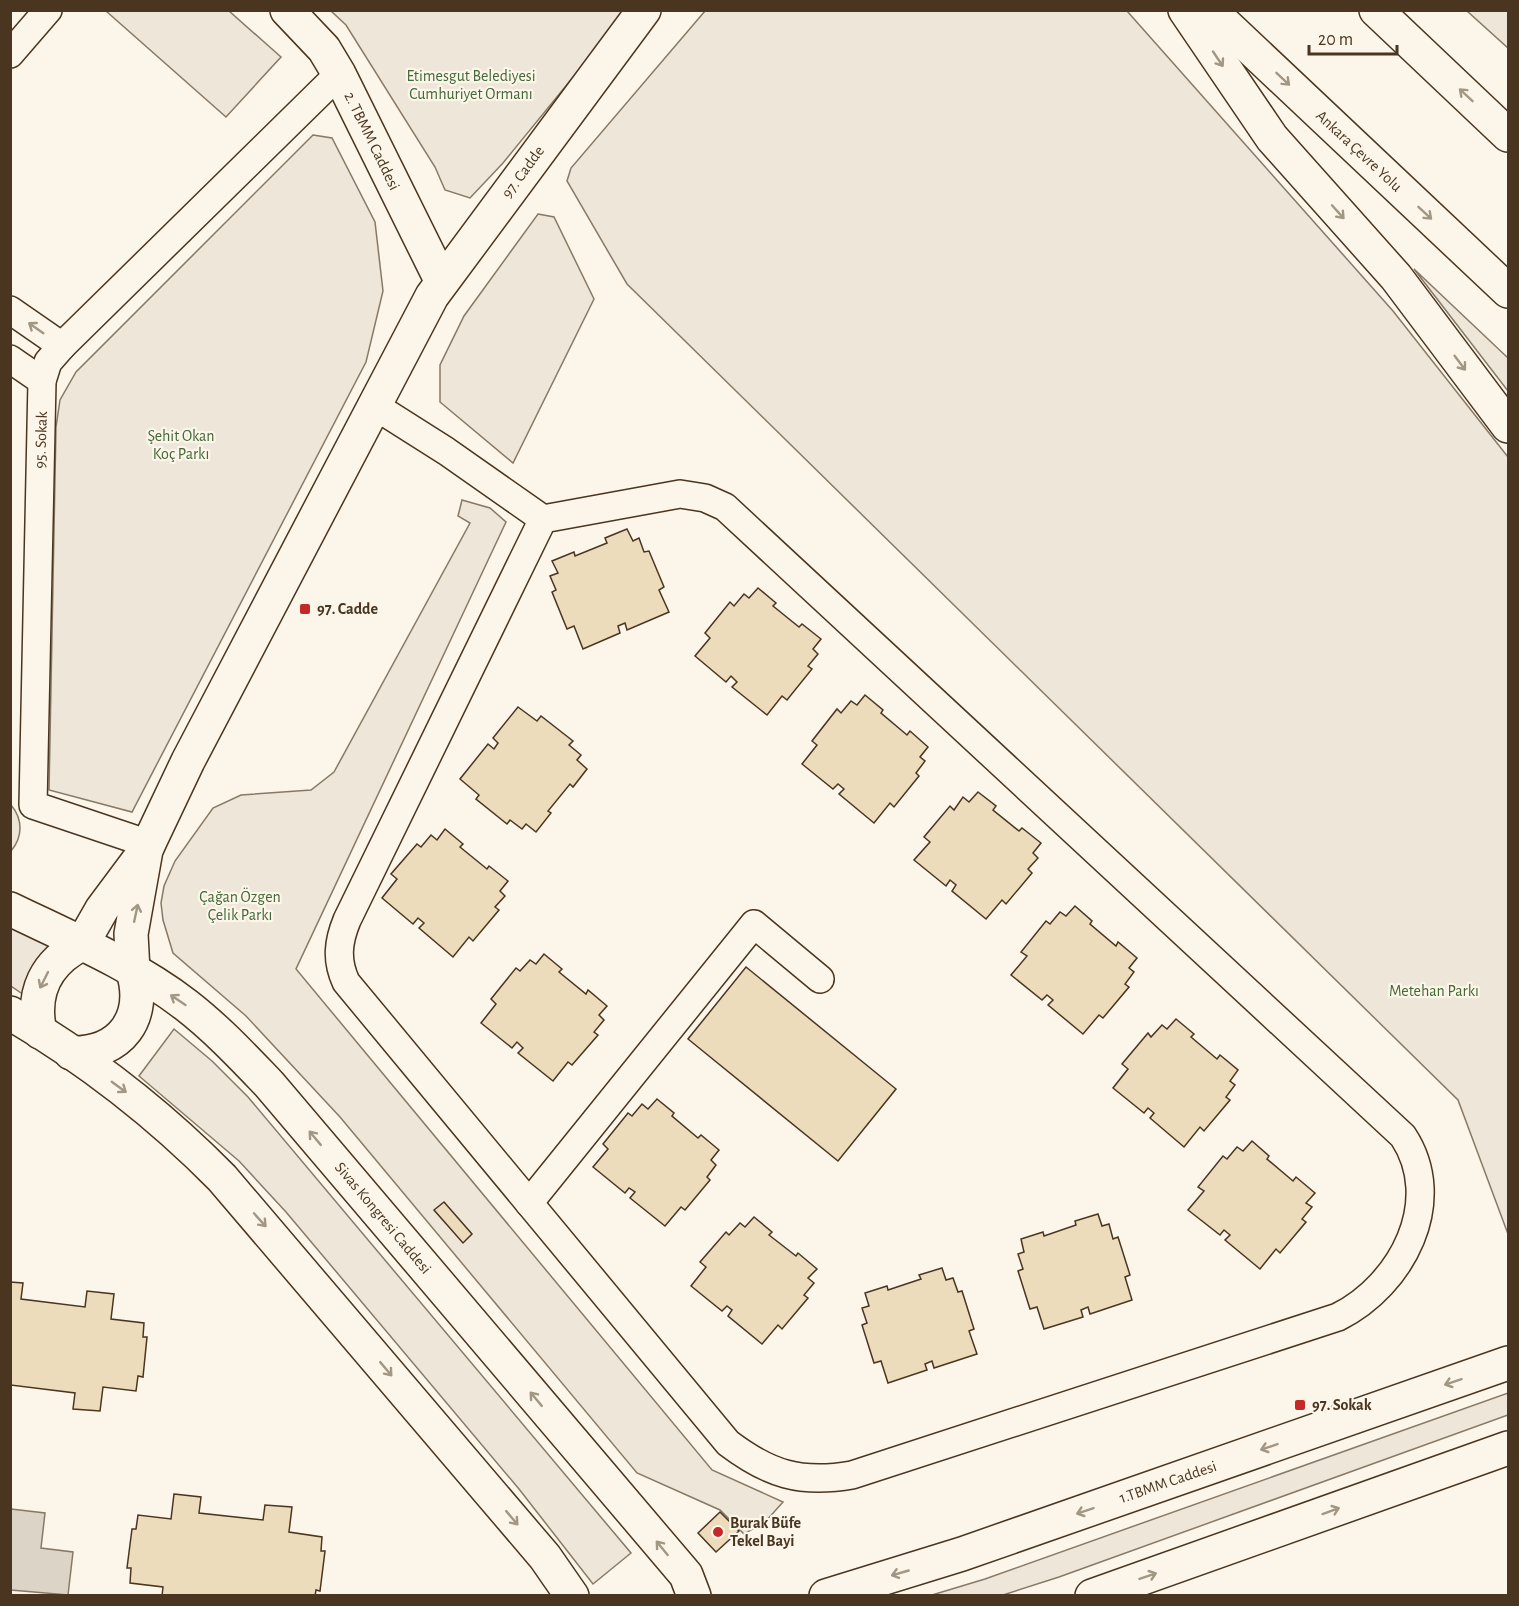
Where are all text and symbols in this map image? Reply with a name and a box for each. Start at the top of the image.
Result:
scale bar [1309,18,1398,56]
text: 20 m [1318,31,1353,49]
one-way arrow [1212,50,1224,67]
park label: Etimesgut Belediyesi Cumhuriyet Ormanı [406,68,536,103]
one-way arrow [1276,72,1291,87]
one-way arrow [1459,88,1474,102]
street label: 2. TBMM Caddesi [341,89,403,193]
street label: Ankara Çevre Yolu [1313,107,1405,195]
street label: 97. Cadde [499,143,547,201]
one-way arrow [1331,204,1345,219]
one-way arrow [1418,206,1433,220]
one-way arrow [29,322,45,334]
one-way arrow [1454,355,1466,371]
street label: 95. Sokak [32,410,50,469]
park label: Şehit Okan Koç Parkı [147,428,215,462]
place label: 97. Cadde [317,601,379,617]
marker: 97. Cadde [298,602,312,616]
park label: Çağan Özgen Çelik Parkı [199,887,281,923]
one-way arrow [130,904,142,923]
one-way arrow [37,970,49,988]
park label: Metehan Parkı [1389,983,1479,999]
one-way arrow [170,994,187,1006]
one-way arrow [111,1081,127,1093]
one-way arrow [308,1131,322,1146]
street label: Sivas Kongresi Caddesi [332,1159,434,1277]
one-way arrow [253,1213,267,1228]
one-way arrow [380,1361,393,1377]
one-way arrow [1444,1378,1463,1389]
one-way arrow [530,1391,543,1407]
place label: 97. Sokak [1312,1397,1372,1413]
marker: 97. Sokak [1293,1398,1307,1412]
one-way arrow [1260,1442,1279,1453]
street label: 1.TBMM Caddesi [1117,1458,1219,1506]
one-way arrow [1322,1505,1340,1516]
one-way arrow [1076,1507,1095,1518]
one-way arrow [505,1510,519,1525]
place label: Burak Büfe Tekel Bayi [730,1515,802,1550]
marker: Burak Büfe Tekel Bayi [711,1525,725,1539]
one-way arrow [656,1540,669,1556]
one-way arrow [891,1568,910,1579]
one-way arrow [1138,1570,1156,1581]

